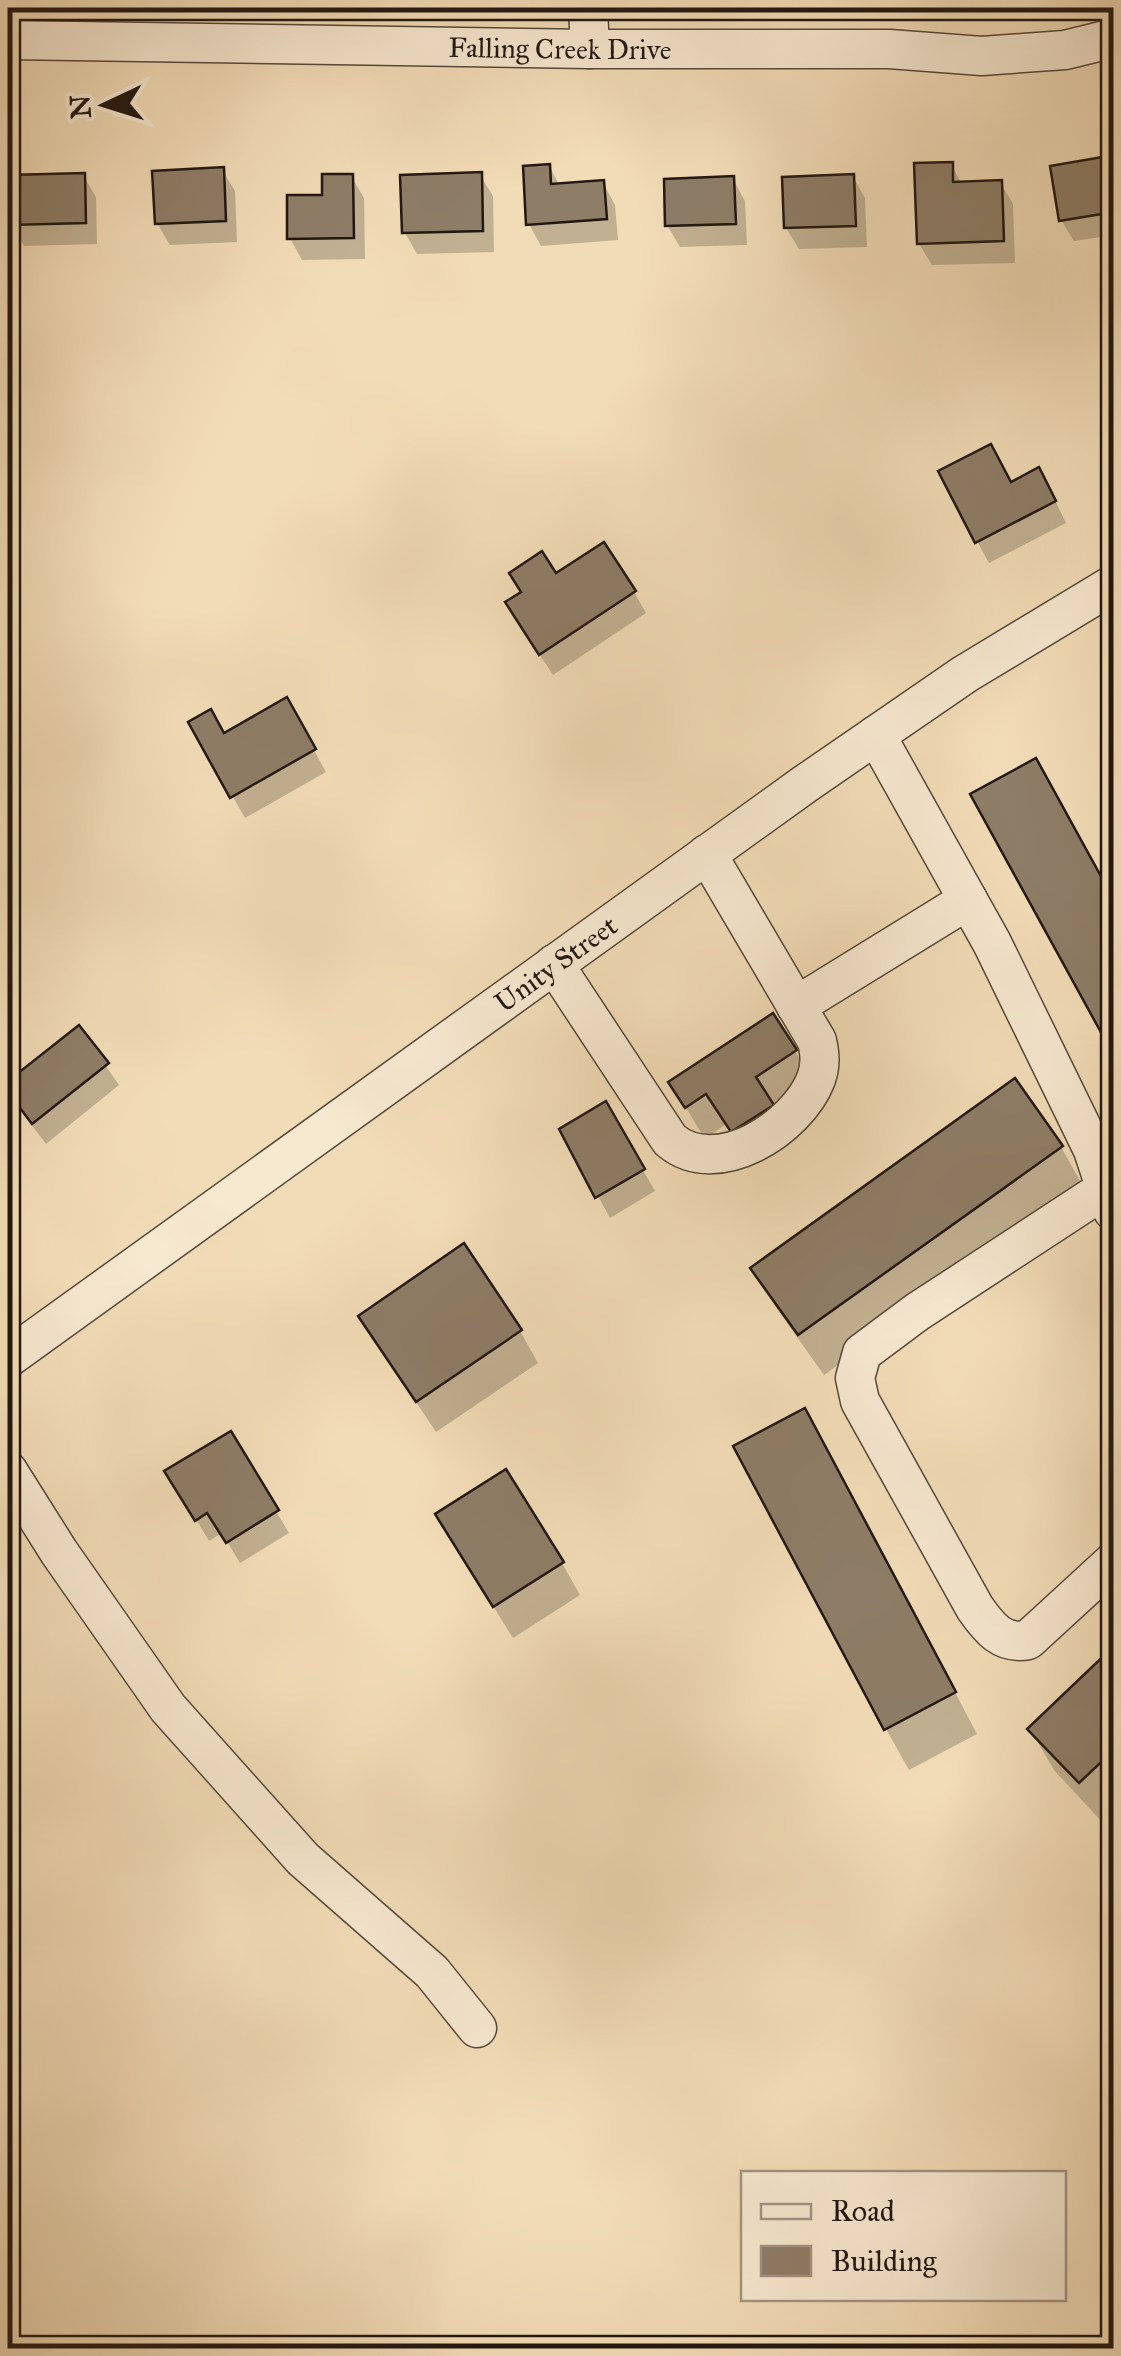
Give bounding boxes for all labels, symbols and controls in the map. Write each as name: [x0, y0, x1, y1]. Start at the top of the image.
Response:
street label: Falling Creek Drive: [448, 29, 671, 66]
north arrow: [55, 55, 155, 155]
text: N: [62, 93, 99, 120]
street label: Unity Street: [488, 908, 624, 1019]
legend: [741, 2171, 1066, 2301]
text: Road: [831, 2193, 895, 2229]
text: Building: [831, 2243, 938, 2279]

